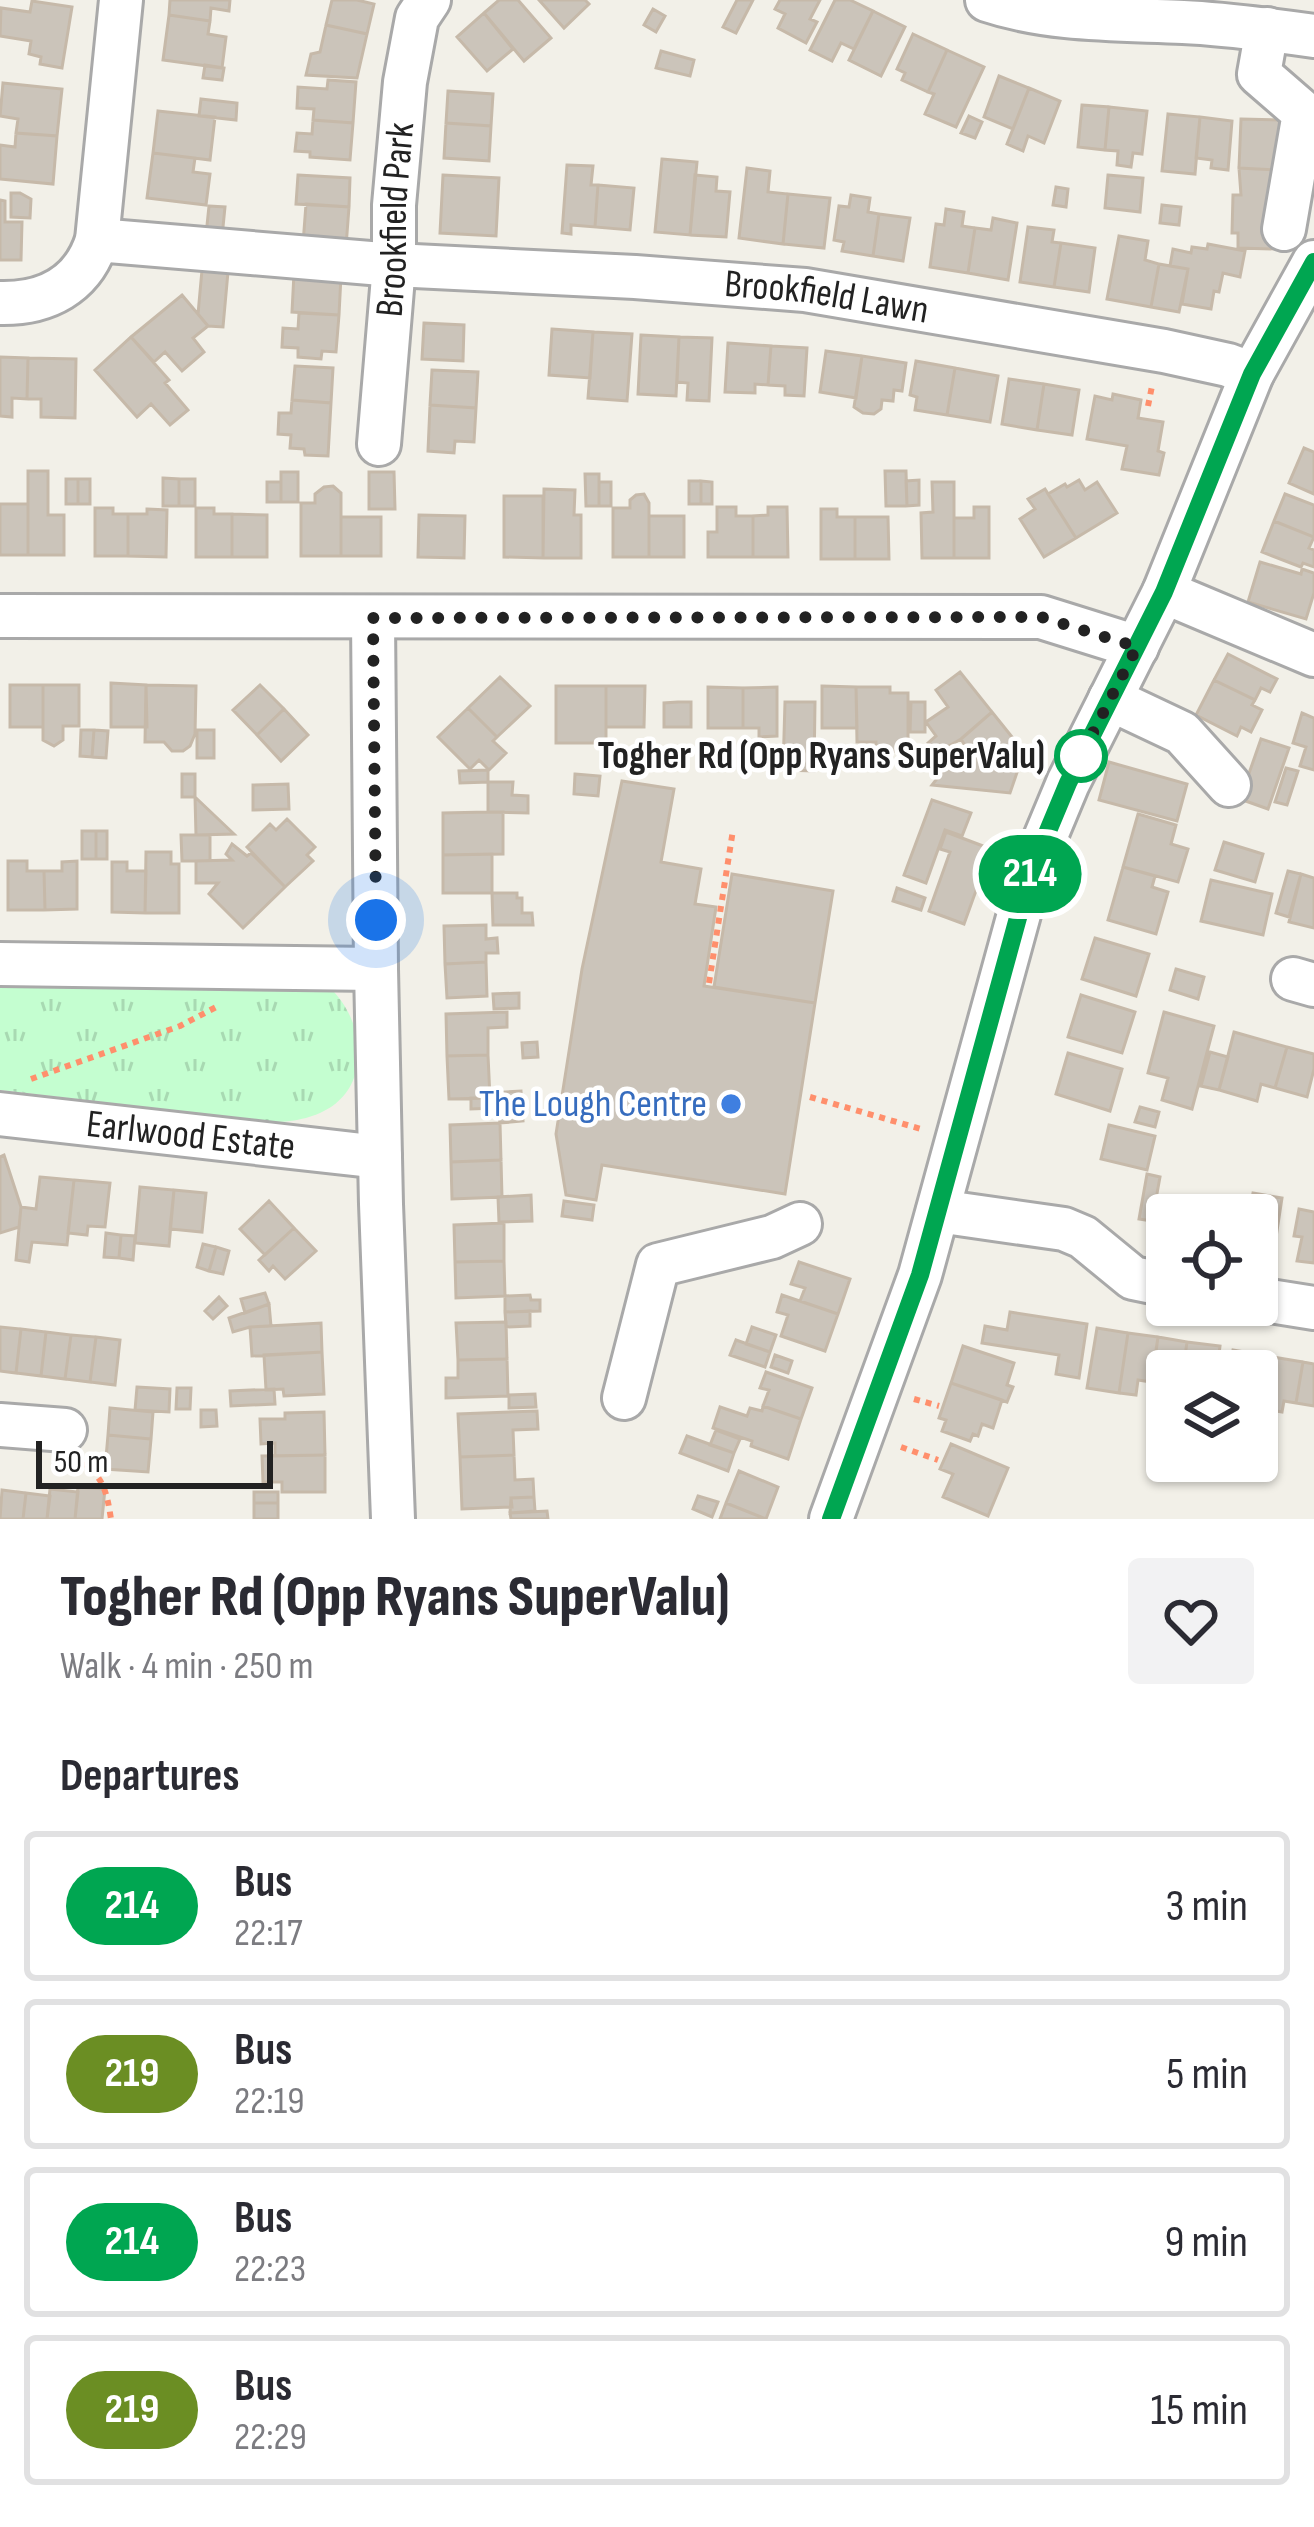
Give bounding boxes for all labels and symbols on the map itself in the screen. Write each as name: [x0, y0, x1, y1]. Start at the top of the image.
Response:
street label: Brookfield Park: [366, 120, 425, 319]
street label: Brookfield Lawn: [723, 260, 932, 334]
marker: Togher Rd (Opp Ryans SuperValu): [1056, 731, 1106, 781]
place label: Togher Rd (Opp Ryans SuperValu): [597, 733, 1045, 780]
line badge: 214: [961, 835, 1099, 913]
your location: [346, 890, 406, 950]
place label: The Lough Centre: [479, 1081, 707, 1128]
marker: The Lough Centre: [718, 1091, 744, 1117]
street label: Earlwood Estate: [84, 1100, 298, 1171]
scale bar: [36, 1435, 273, 1488]

